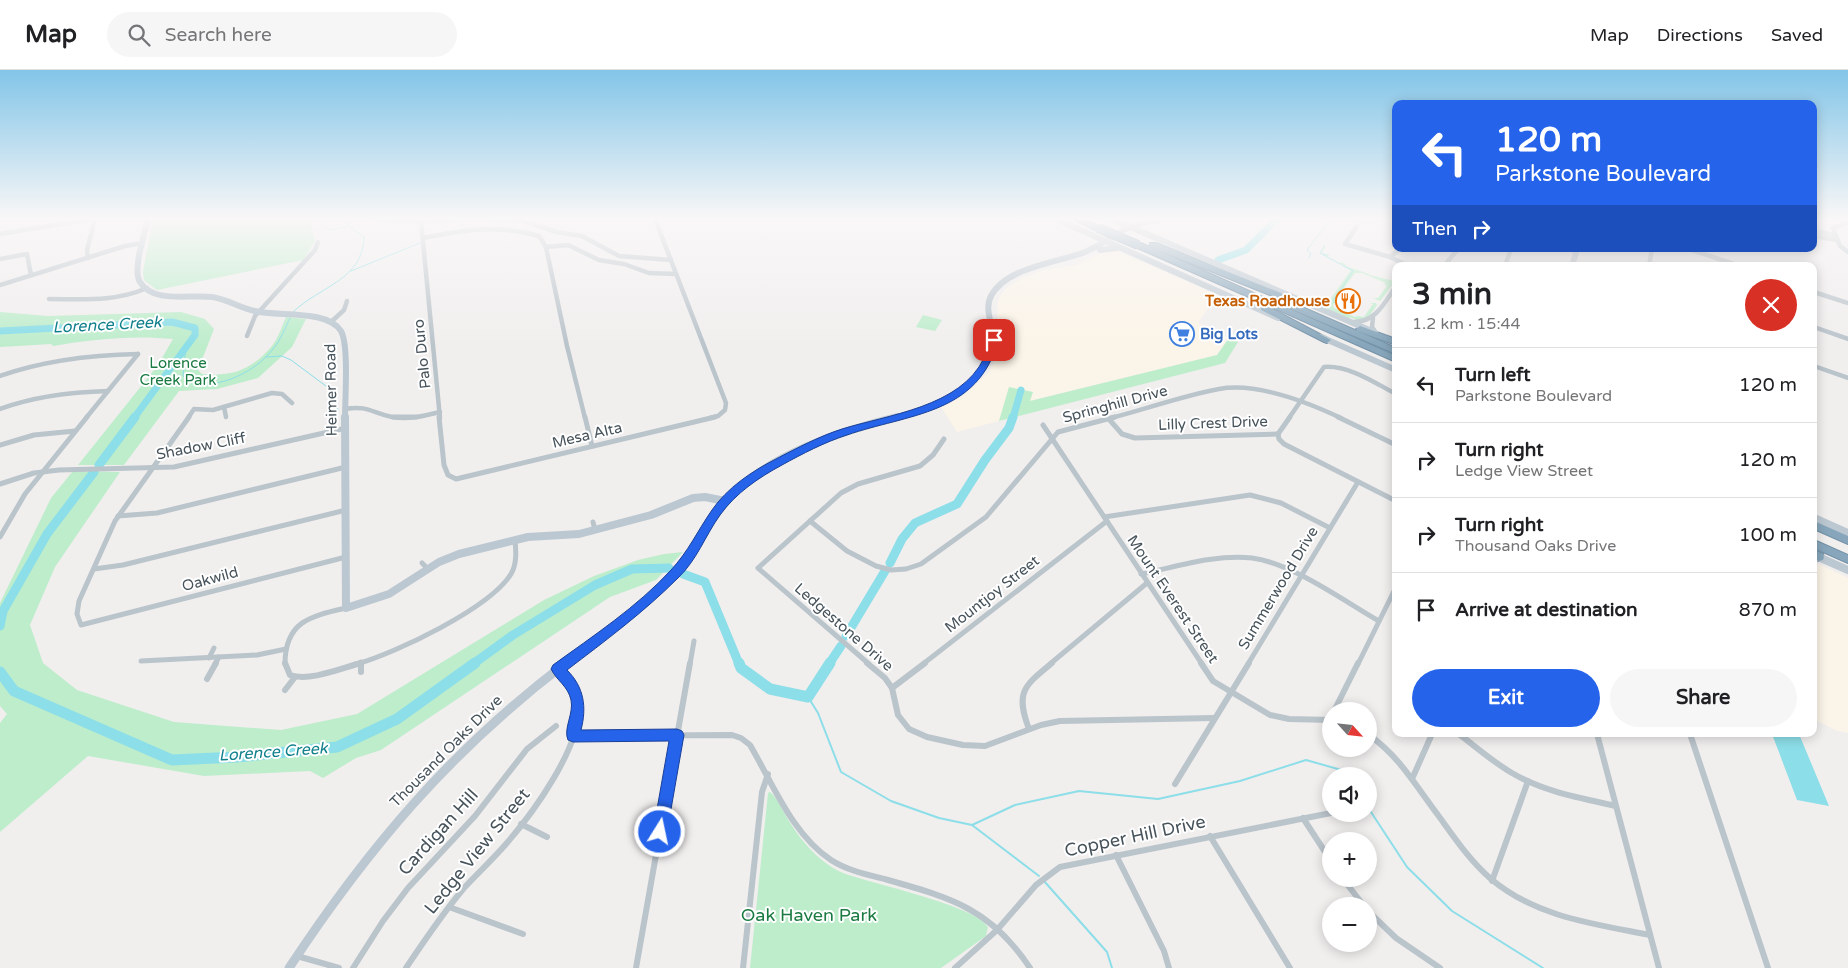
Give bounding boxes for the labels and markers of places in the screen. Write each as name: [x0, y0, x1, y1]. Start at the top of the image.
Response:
restaurant icon: Texas Roadhouse: [1335, 288, 1361, 314]
place label: Texas Roadhouse: [1204, 292, 1331, 310]
pin: [973, 319, 1015, 361]
supermarket icon: Big Lots: [1169, 321, 1195, 347]
place label: Big Lots: [1200, 325, 1258, 344]

